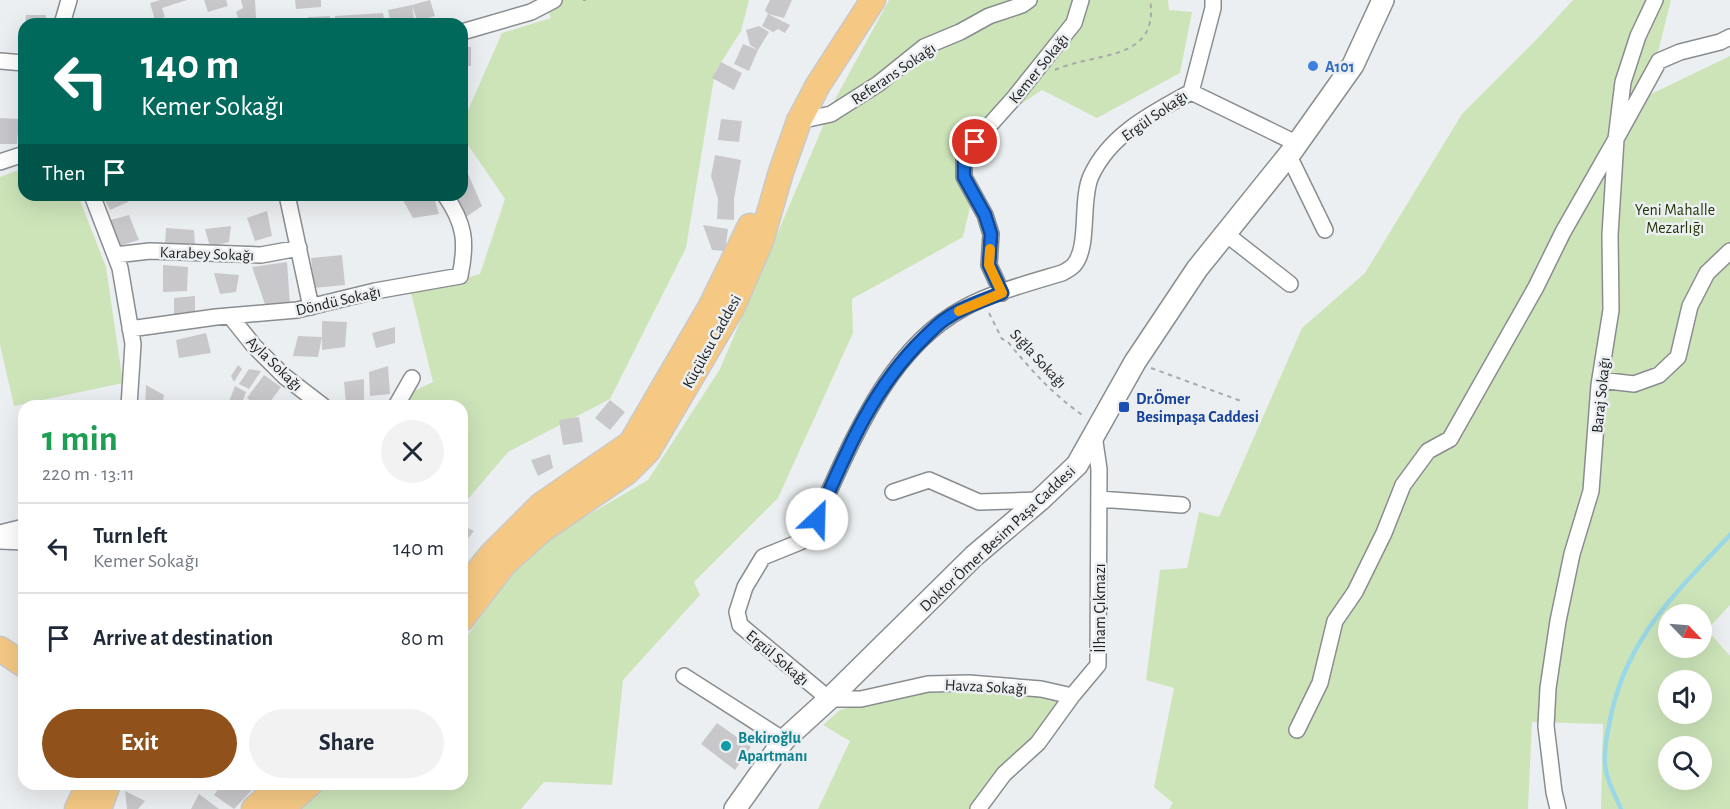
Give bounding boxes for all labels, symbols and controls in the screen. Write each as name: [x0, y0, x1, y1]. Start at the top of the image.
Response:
street label: Kemer Sokağı: [1006, 31, 1072, 107]
street label: Referans Sokağı: [849, 40, 939, 108]
icon: left: [42, 42, 120, 120]
text: 140 m: [141, 44, 239, 86]
marker: A101: [1306, 59, 1320, 73]
place label: A101: [1325, 59, 1354, 75]
street label: Ergül Sokağı: [1119, 87, 1190, 144]
text: Kemer Sokağı: [141, 93, 284, 120]
pin: [949, 116, 1000, 167]
icon: arrive: [958, 125, 991, 158]
icon: arrive: [98, 156, 131, 189]
text: Then: [42, 162, 86, 184]
park label: Yeni Mahalle Mezarlıḡı: [1635, 202, 1715, 236]
street label: Karabey Sokağı: [159, 244, 254, 265]
street label: Döndü Sokağı: [294, 283, 382, 318]
street label: Küçüksu Caddesi: [680, 292, 744, 391]
street label: Sığla Sokağı: [1007, 326, 1069, 391]
street label: Ayla Sokağı: [243, 333, 305, 395]
street label: Baraj Sokağı: [1589, 356, 1614, 434]
place label: Dr.Ömer Besimpaşa Caddesi: [1136, 389, 1259, 425]
marker: Dr.Ömer Besimpaşa Caddesi: [1117, 400, 1131, 414]
button: close: [381, 420, 444, 483]
text: 1 min: [42, 421, 118, 457]
street label: Doktor Ömer Besim Paşa Caddesi: [916, 461, 1078, 615]
text: 220 m · 13:11: [42, 464, 135, 484]
position arrow: [785, 487, 849, 551]
text: Turn left: [93, 525, 167, 547]
icon: left: [42, 532, 75, 565]
text: 140 m: [393, 537, 444, 559]
text: Kemer Sokağı: [93, 551, 199, 571]
street label: İlham Çıkmazı: [1090, 563, 1108, 653]
north arrow: [1658, 604, 1712, 658]
map controls: [1658, 604, 1712, 790]
icon: arrive: [42, 622, 75, 655]
text: Arrive at destination: [93, 627, 273, 649]
text: 80 m: [401, 627, 444, 649]
street label: Ergül Sokağı: [743, 627, 812, 688]
button: sound: [1658, 670, 1712, 724]
street label: Havza Sokağı: [944, 677, 1027, 697]
button: Exit: [42, 709, 237, 778]
button: Share: [249, 709, 444, 778]
place label: Bekiroğlu Apartmanı: [738, 730, 807, 764]
button: search: [1658, 736, 1712, 790]
marker: Bekiroğlu Apartmanı: [719, 739, 733, 753]

